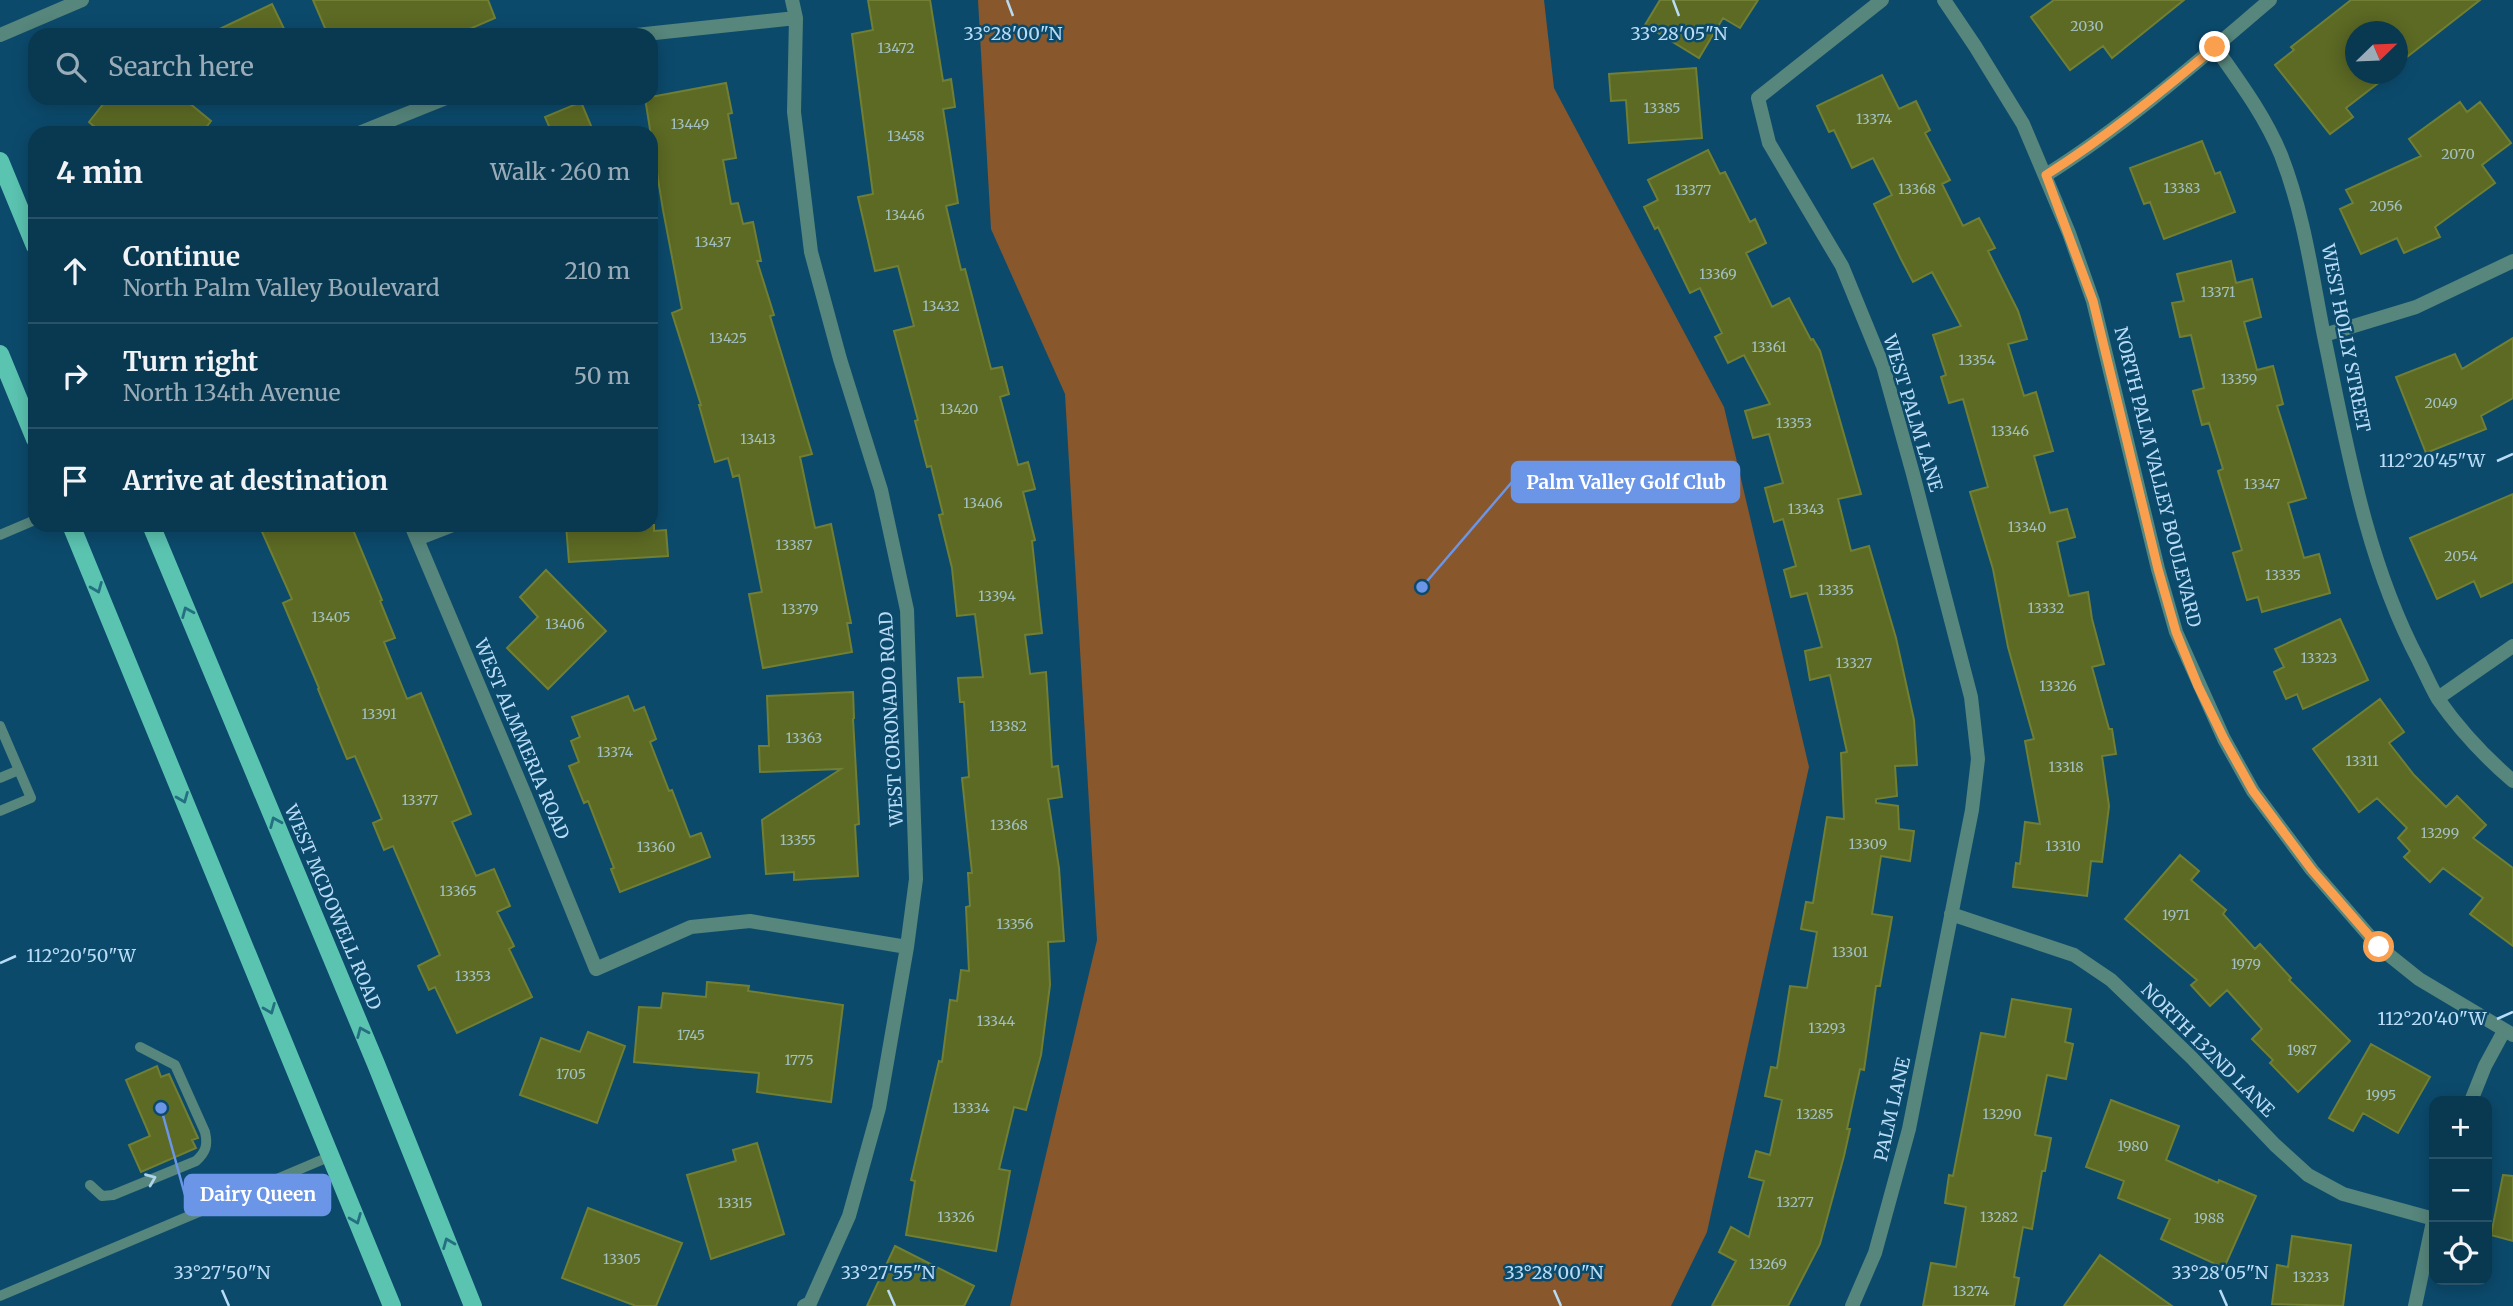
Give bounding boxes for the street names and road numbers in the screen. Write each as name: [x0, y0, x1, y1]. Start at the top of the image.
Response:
street label: WEST HOLLY STREET: [2316, 241, 2376, 434]
street label: NORTH PALM VALLEY BOULEVARD: [2109, 324, 2207, 630]
street label: WEST PALM LANE: [1878, 331, 1948, 495]
street label: WEST CORONADO ROAD: [874, 611, 908, 828]
street label: WEST ALMMERIA ROAD: [469, 634, 575, 843]
street label: WEST MCDOWELL ROAD: [279, 800, 387, 1013]
street label: NORTH 132ND LANE: [2136, 978, 2280, 1122]
street label: PALM LANE: [1869, 1054, 1915, 1163]

